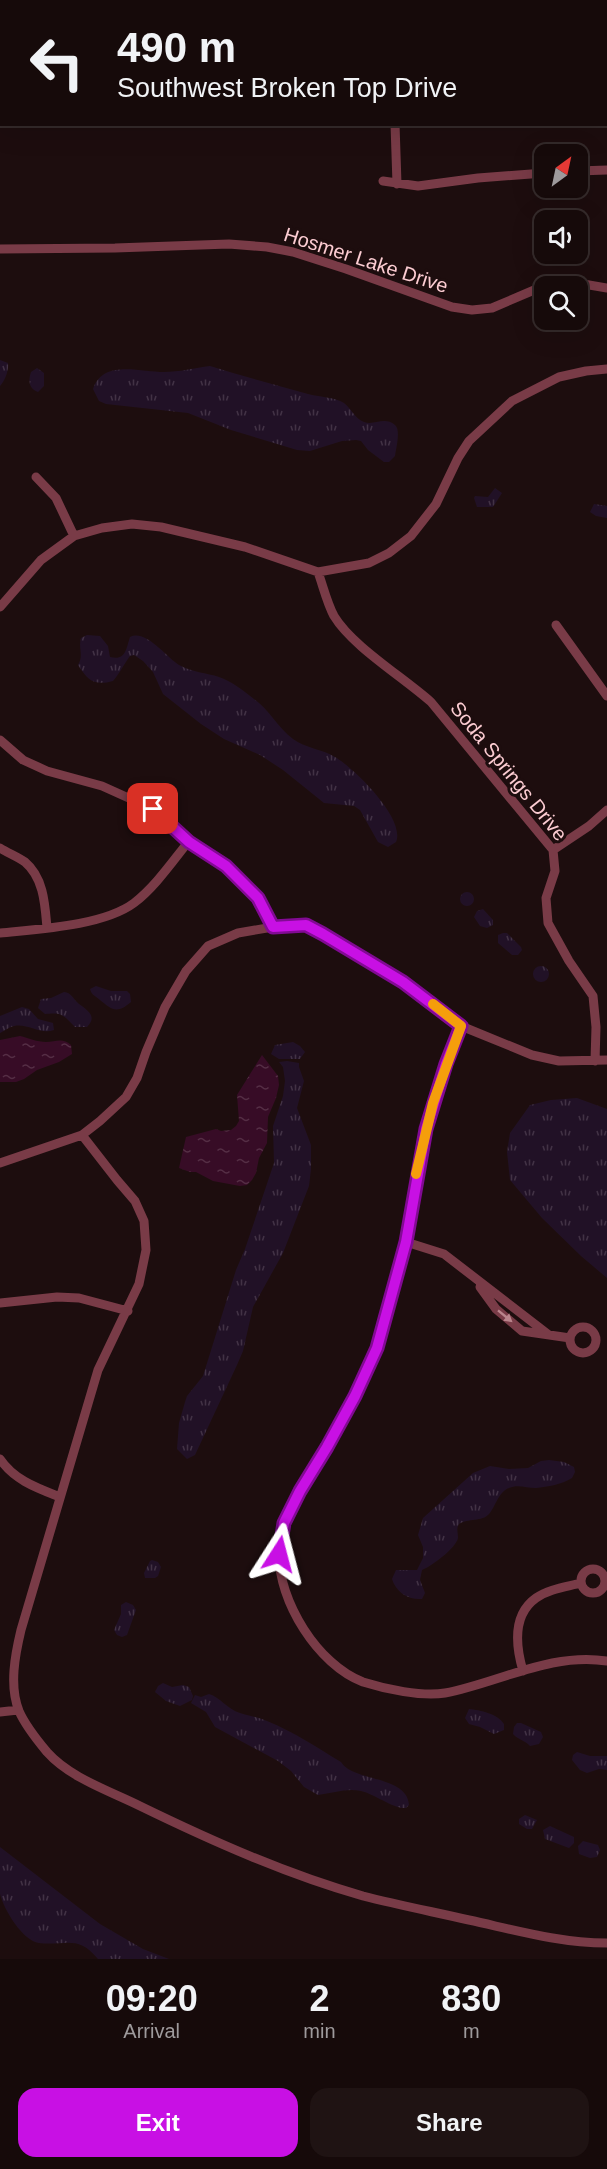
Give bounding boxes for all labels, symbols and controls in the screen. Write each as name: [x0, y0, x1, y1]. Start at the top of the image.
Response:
icon: left: [18, 24, 96, 102]
text: 490 m: [117, 24, 236, 71]
text: Southwest Broken Top Drive: [117, 73, 457, 103]
north arrow: [534, 144, 588, 198]
map controls: [534, 144, 588, 330]
button: sound: [534, 210, 588, 264]
street label: Hosmer Lake Drive: [281, 223, 451, 297]
button: search: [534, 276, 588, 330]
street label: Soda Springs Drive: [446, 697, 572, 845]
pin: [127, 783, 178, 834]
icon: arrive: [136, 792, 169, 825]
one-way arrow: [497, 1310, 512, 1322]
position arrow: [247, 1522, 311, 1586]
text: 09:20: [106, 1978, 198, 2019]
text: 2: [309, 1978, 329, 2019]
text: 830: [441, 1978, 501, 2019]
text: Arrival: [123, 2020, 180, 2042]
text: min: [303, 2020, 336, 2042]
text: m: [463, 2020, 480, 2042]
button: Exit: [18, 2088, 298, 2157]
button: Share: [310, 2088, 589, 2157]

